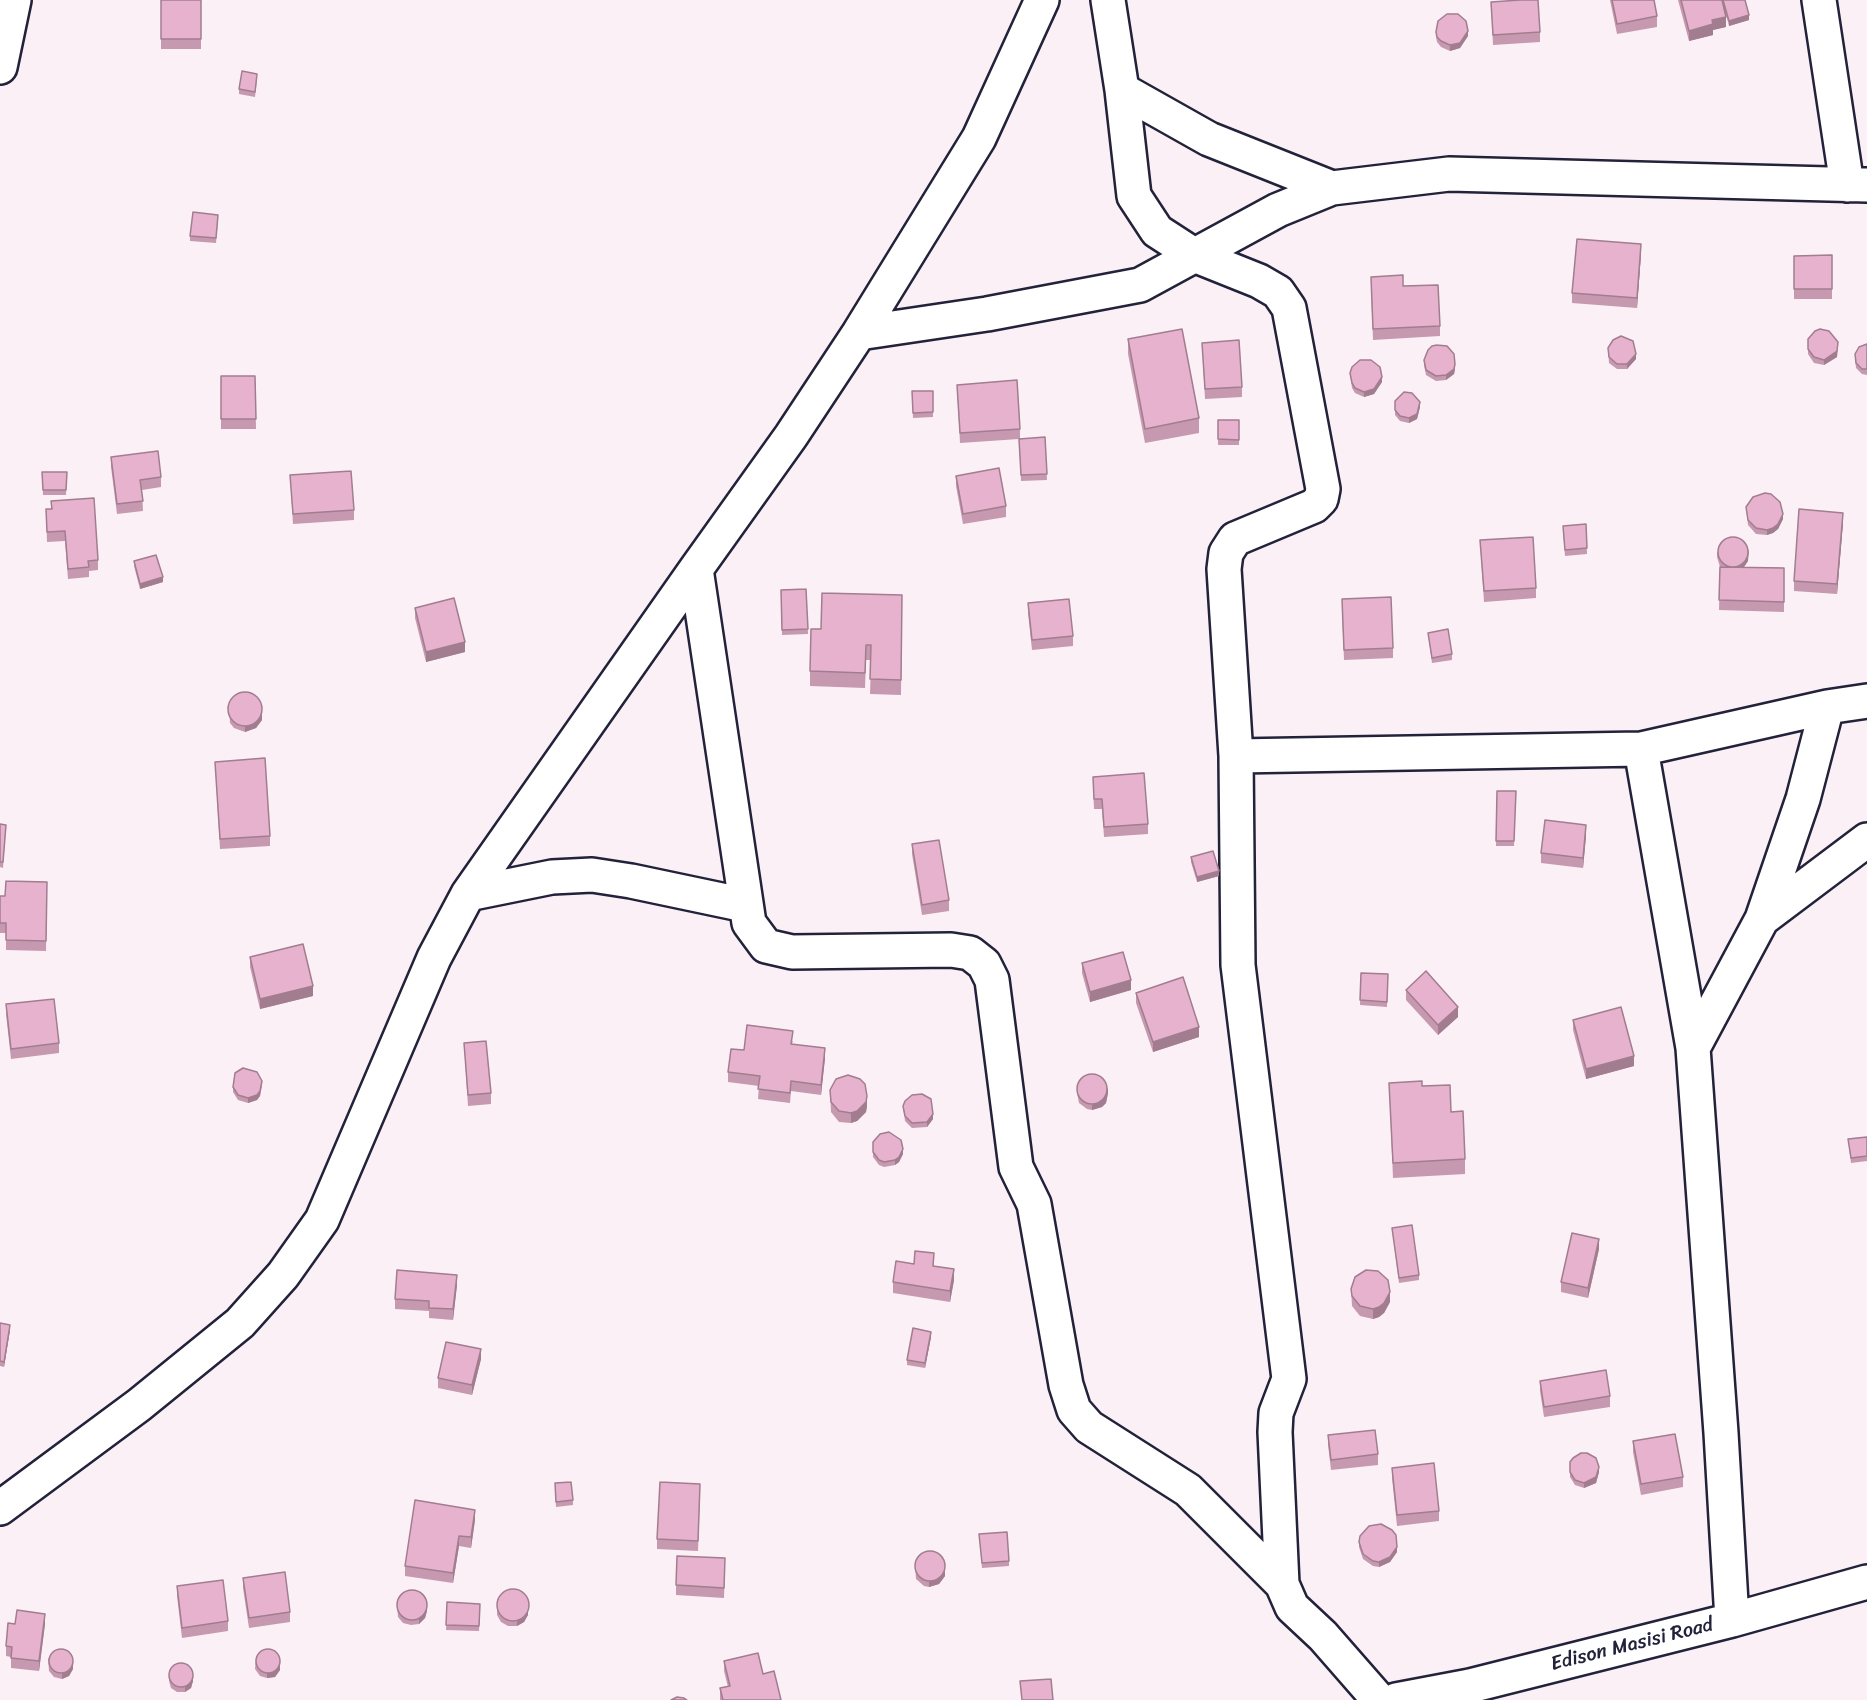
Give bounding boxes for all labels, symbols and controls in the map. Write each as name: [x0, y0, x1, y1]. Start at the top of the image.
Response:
street label: Edison Masisi Road: [1548, 1613, 1716, 1677]

